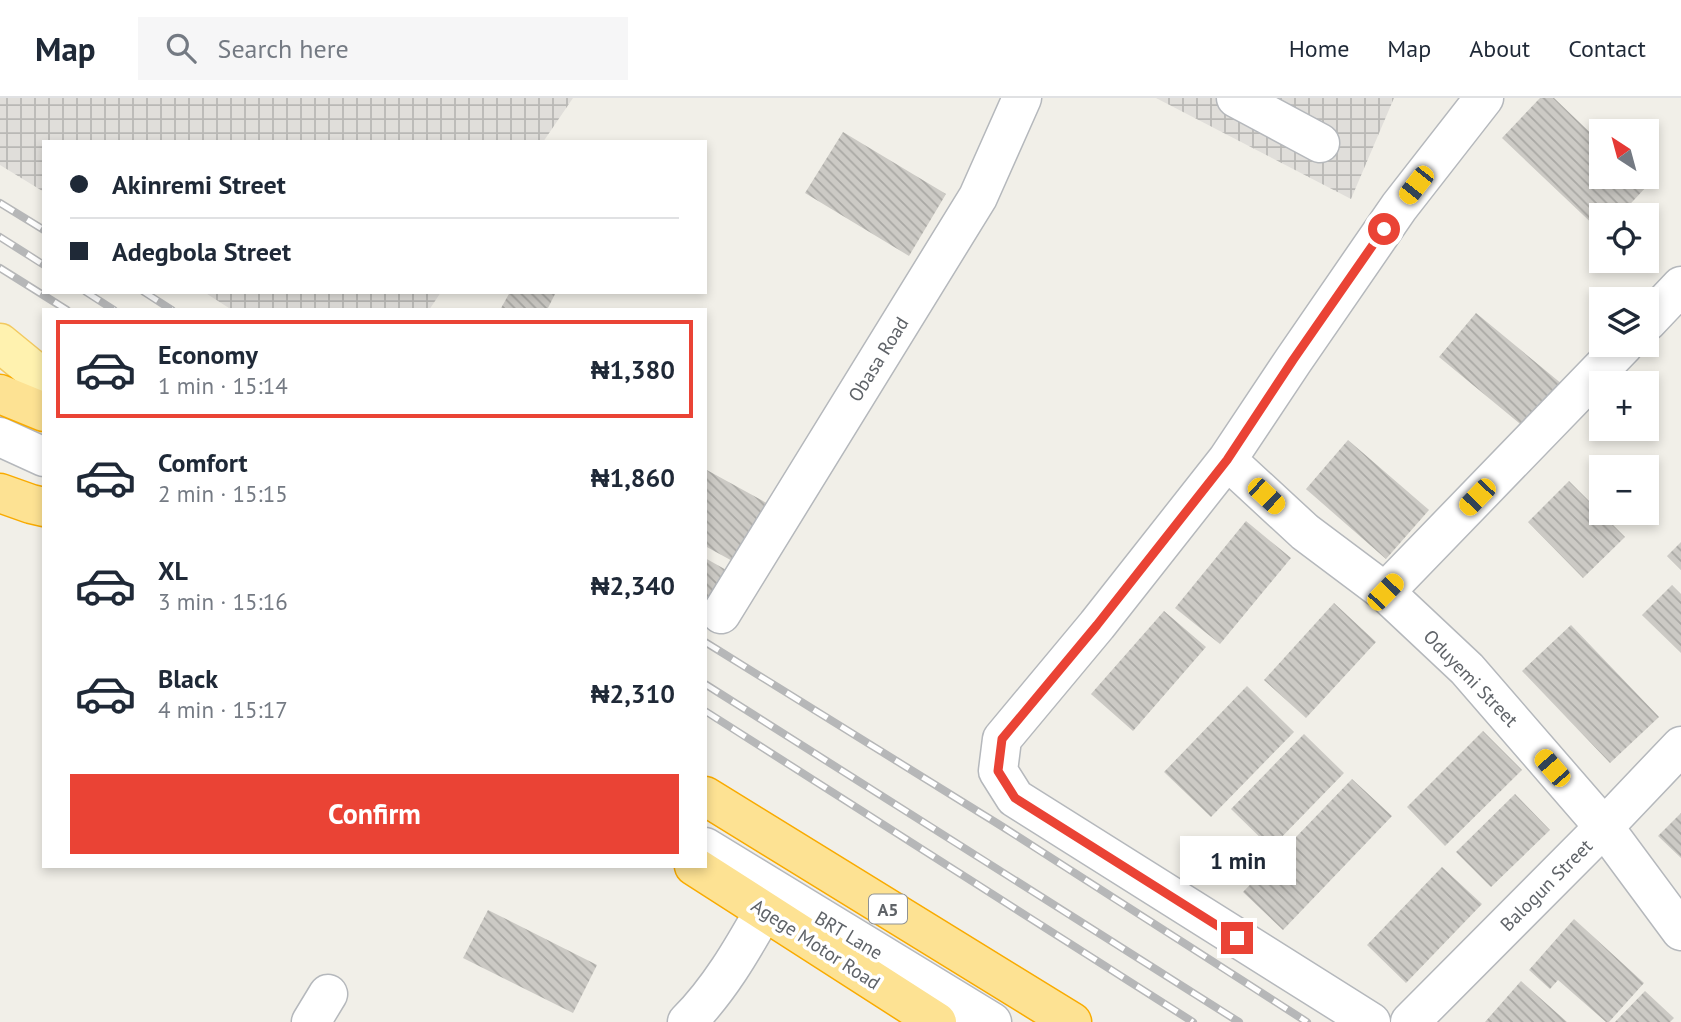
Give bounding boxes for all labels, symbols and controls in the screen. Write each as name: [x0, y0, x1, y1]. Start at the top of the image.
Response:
search box: [138, 17, 628, 80]
text: Map: [35, 27, 96, 70]
icon: search: [162, 29, 200, 67]
text: Search here: [218, 32, 349, 65]
text: Home: [1289, 33, 1349, 64]
text: Map: [1387, 33, 1431, 64]
text: About: [1469, 33, 1530, 64]
text: Contact: [1568, 33, 1646, 64]
north arrow: [1589, 119, 1659, 189]
map controls: [1589, 119, 1659, 525]
car: [1395, 162, 1438, 208]
text: Akinremi Street: [112, 168, 286, 201]
button: locate: [1589, 203, 1659, 273]
route start: [1368, 213, 1400, 245]
text: Adegbola Street: [112, 235, 291, 268]
button: layers: [1589, 287, 1659, 357]
street label: Obasa Road: [843, 312, 913, 406]
icon: car: [74, 338, 137, 401]
text: Economy: [158, 338, 258, 371]
text: ₦1,380: [591, 353, 675, 386]
text: 1 min · 15:14: [158, 371, 288, 400]
button: +: [1589, 371, 1659, 441]
icon: car: [74, 446, 137, 509]
text: Comfort: [158, 446, 248, 479]
button: −: [1589, 455, 1659, 525]
text: ₦1,860: [591, 461, 675, 494]
car: [1244, 474, 1289, 518]
car: [1455, 475, 1500, 519]
text: 2 min · 15:15: [158, 479, 288, 508]
icon: car: [74, 554, 137, 617]
text: XL: [158, 554, 188, 587]
text: ₦2,340: [591, 569, 675, 602]
car: [1363, 570, 1408, 614]
text: 3 min · 15:16: [158, 587, 288, 616]
street label: Oduyemi Street: [1419, 624, 1524, 732]
icon: car: [74, 662, 137, 725]
text: Black: [158, 662, 218, 695]
text: ₦2,310: [591, 677, 675, 710]
text: 4 min · 15:17: [158, 695, 288, 724]
car: [1531, 745, 1574, 791]
button: Confirm: [70, 774, 679, 854]
street label: Balogun Street: [1495, 833, 1598, 936]
callout: 1 min: [1179, 836, 1295, 886]
text: 1 min: [1210, 846, 1266, 875]
street label: Agege Motor Road: [747, 893, 885, 995]
road number: A5: [869, 894, 907, 924]
street label: BRT Lane: [811, 905, 887, 965]
route end: [1221, 922, 1253, 954]

